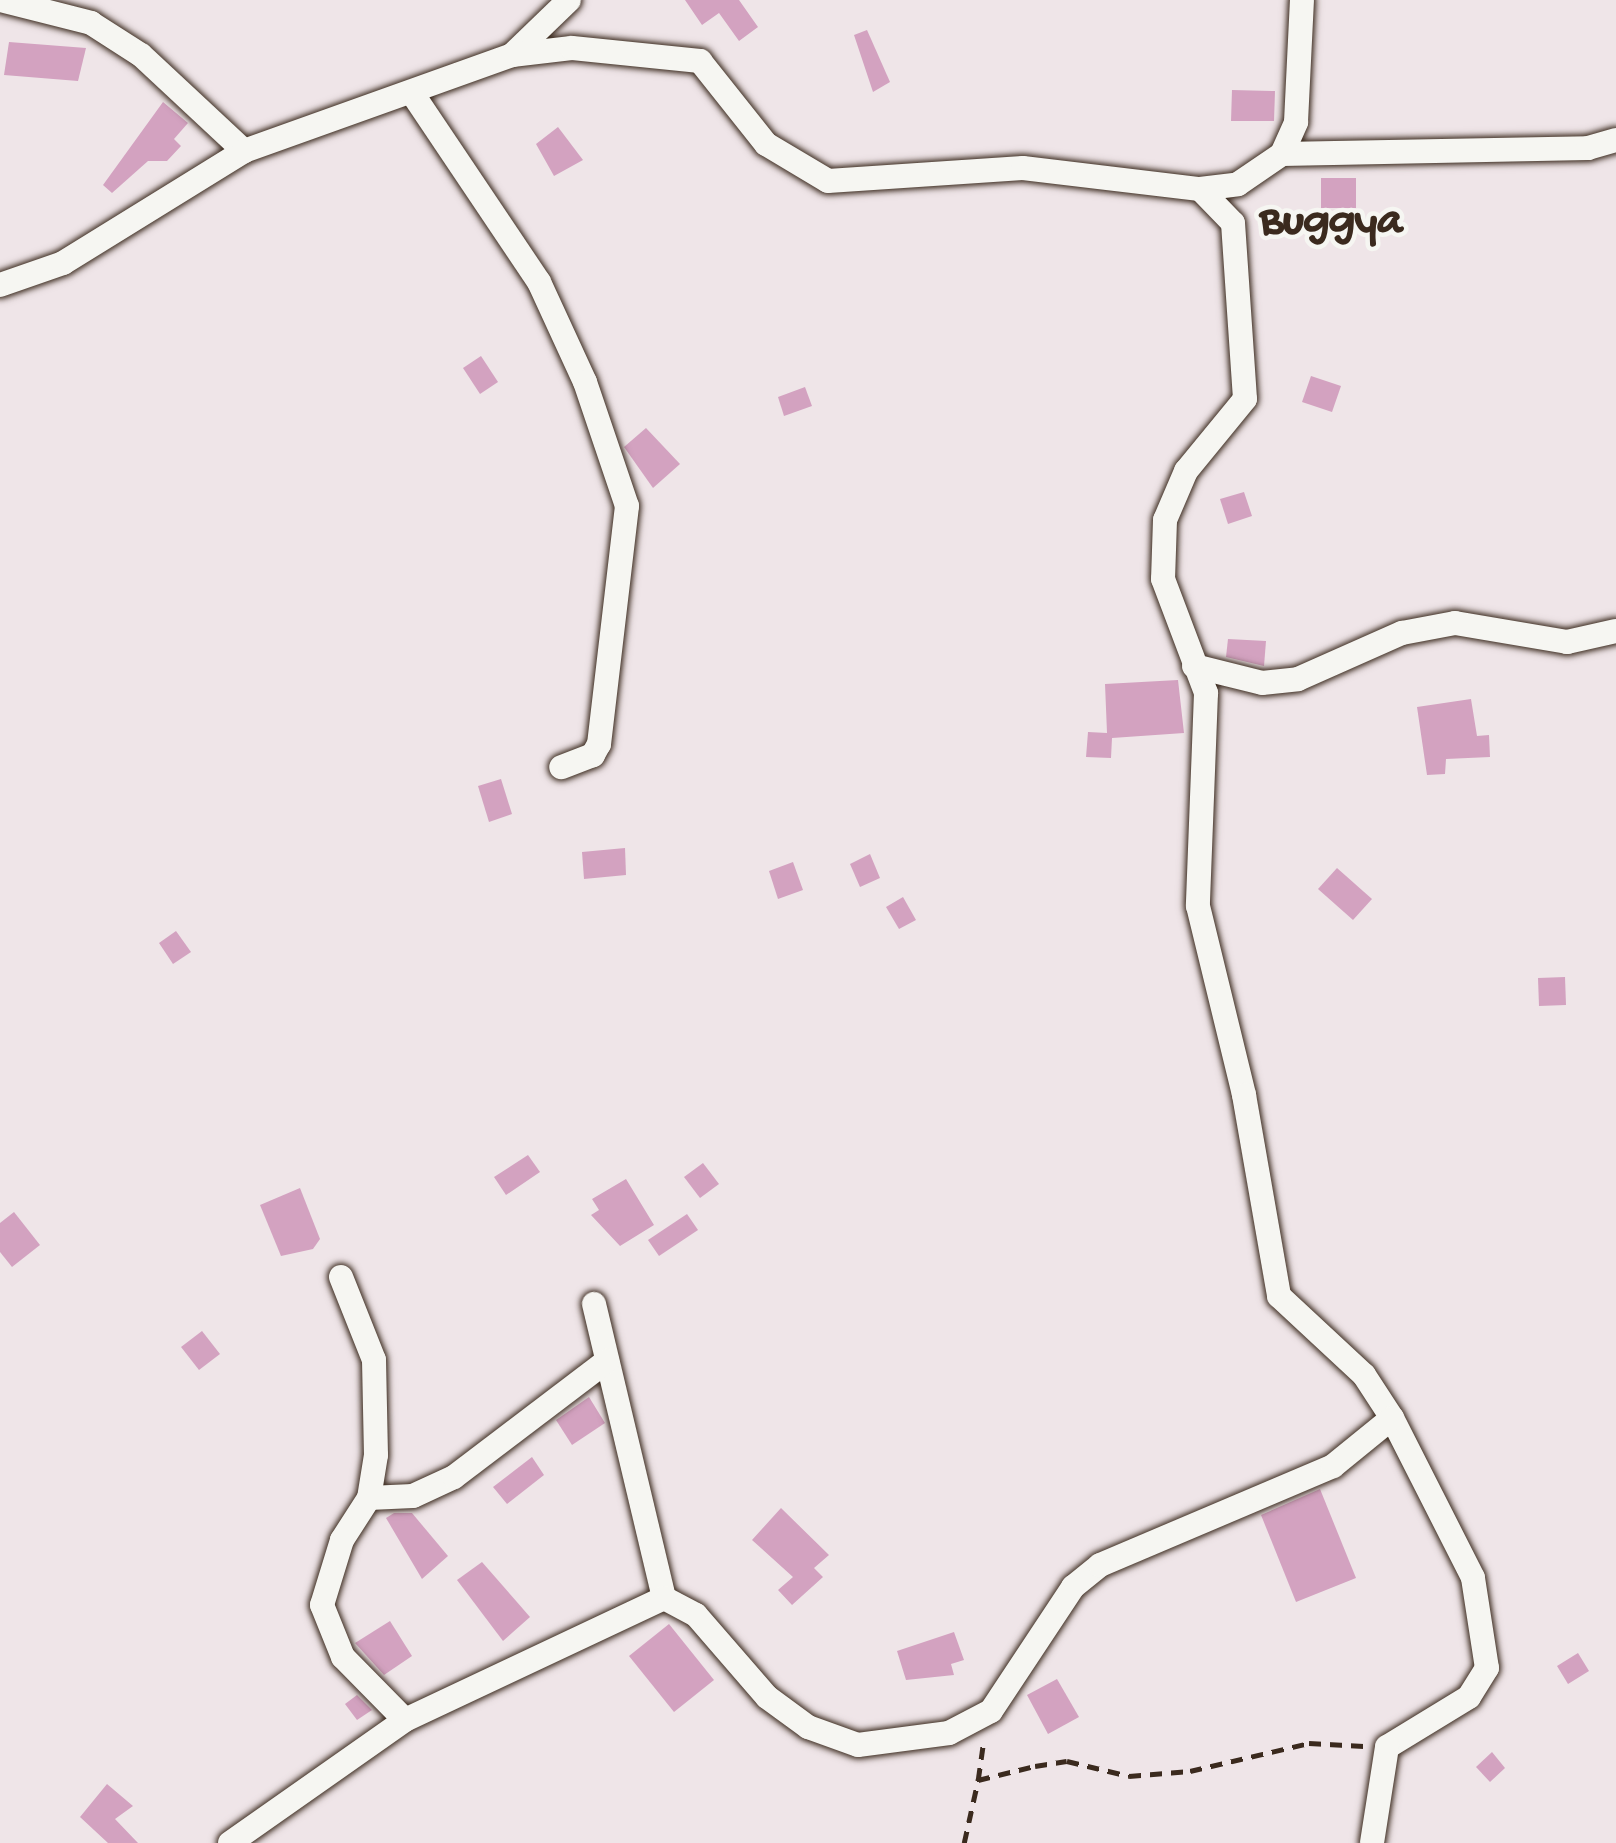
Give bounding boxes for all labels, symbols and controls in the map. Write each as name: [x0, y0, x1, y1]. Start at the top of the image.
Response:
district label: Buggya: [1260, 196, 1402, 250]

